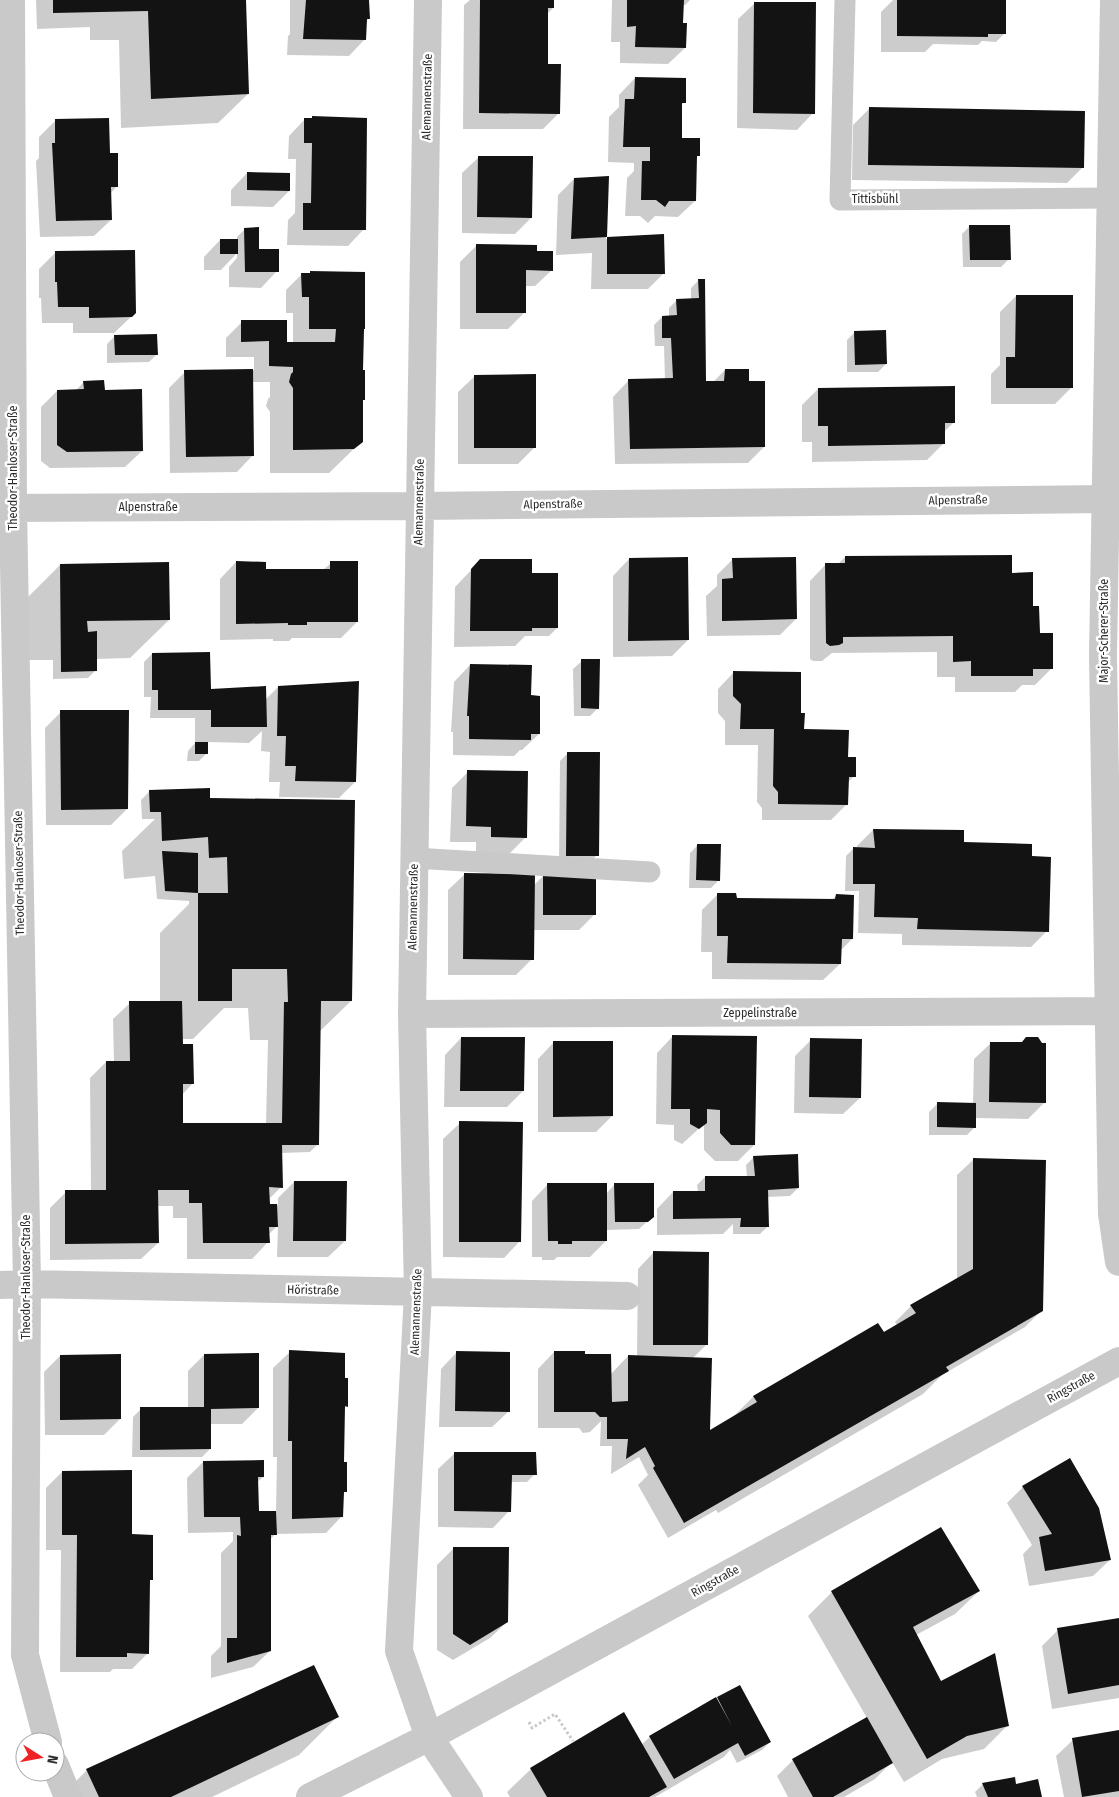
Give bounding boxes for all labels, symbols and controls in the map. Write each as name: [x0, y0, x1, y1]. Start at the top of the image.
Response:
street label: Alemannenstraße: [419, 54, 435, 140]
street label: Tittisbühl: [852, 192, 898, 206]
street label: Theodor-Hanloser-Straße: [6, 406, 20, 530]
street label: Alemannenstraße: [411, 459, 427, 545]
street label: Alpenstraße: [928, 492, 988, 508]
street label: Alpenstraße: [523, 496, 583, 512]
street label: Alpenstraße: [118, 500, 178, 514]
street label: Major-Scherer-Straße: [1097, 579, 1111, 683]
street label: Theodor-Hanloser-Straße: [11, 810, 27, 935]
street label: Alemannenstraße: [405, 864, 421, 950]
street label: Zeppelinstraße: [723, 1006, 797, 1020]
street label: Theodor-Hanloser-Straße: [19, 1215, 33, 1339]
street label: Alemannenstraße: [407, 1268, 425, 1355]
street label: Höristraße: [287, 1283, 339, 1297]
street label: Ringstraße: [1045, 1368, 1097, 1406]
street label: Ringstraße: [689, 1562, 741, 1600]
north arrow: [15, 1732, 65, 1782]
text: N: [43, 1754, 61, 1765]

